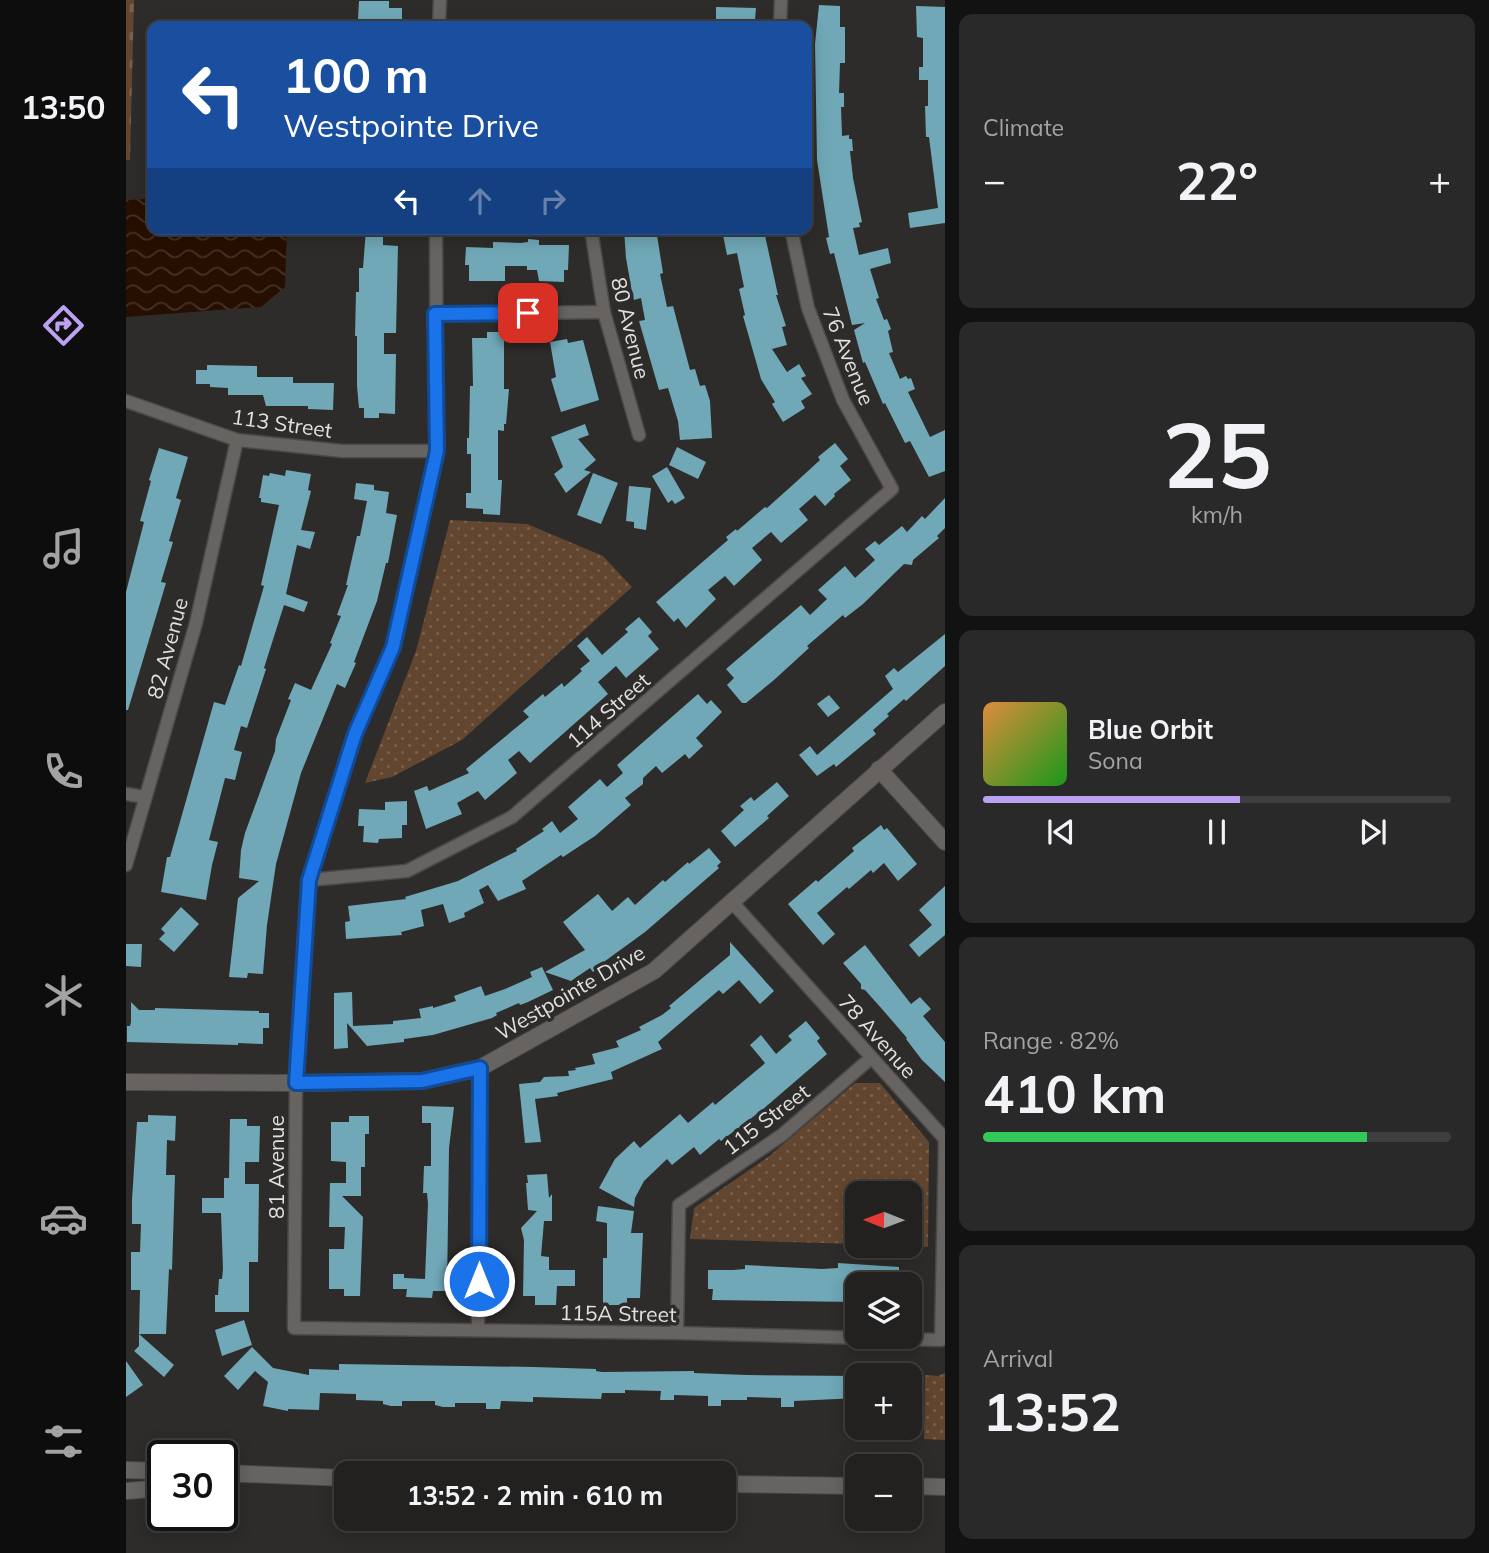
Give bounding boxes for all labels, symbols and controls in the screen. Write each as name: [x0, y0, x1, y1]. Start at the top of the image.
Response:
text: 100 m: [283, 44, 429, 105]
icon: left: [168, 49, 259, 140]
text: 13:50: [21, 87, 105, 127]
text: Westpointe Drive: [283, 105, 539, 145]
text: Climate: [983, 113, 1064, 142]
text: 22°: [1176, 148, 1258, 213]
text: −: [983, 156, 1006, 204]
text: +: [1428, 156, 1451, 204]
icon: left: [388, 182, 426, 220]
icon: ahead: [461, 182, 499, 220]
icon: right: [534, 182, 572, 220]
street label: 80 Avenue: [606, 274, 656, 382]
pin: [498, 283, 558, 343]
icon: arrive: [509, 294, 547, 332]
icon: directions: [39, 301, 88, 350]
street label: 76 Avenue: [817, 303, 881, 409]
text: 25: [1162, 397, 1272, 511]
street label: 113 Street: [230, 403, 334, 443]
text: km/h: [1191, 500, 1243, 529]
icon: music: [39, 524, 88, 573]
street label: 82 Avenue: [141, 594, 193, 702]
street label: 114 Street: [561, 667, 655, 753]
text: Blue Orbit: [1088, 713, 1213, 746]
text: Sona: [1088, 746, 1143, 775]
icon: phone: [39, 747, 88, 796]
icon: previous: [1042, 813, 1080, 851]
icon: pause: [1198, 813, 1236, 851]
icon: next: [1354, 813, 1392, 851]
street label: Westpointe Drive: [491, 939, 649, 1045]
icon: climate: [39, 971, 88, 1020]
street label: 78 Avenue: [834, 989, 922, 1083]
text: Range · 82%: [983, 1026, 1119, 1055]
text: 410 km: [983, 1061, 1166, 1126]
street label: 115 Street: [718, 1078, 814, 1160]
street label: 81 Avenue: [263, 1115, 289, 1219]
north arrow: [845, 1181, 922, 1258]
map controls: [845, 1181, 922, 1531]
icon: car: [39, 1194, 88, 1243]
position arrow: [442, 1244, 516, 1318]
button: layers: [845, 1272, 922, 1349]
street label: 115A Street: [559, 1299, 677, 1327]
text: Arrival: [983, 1344, 1053, 1373]
button: +: [845, 1363, 922, 1440]
text: 13:52: [983, 1379, 1121, 1444]
icon: filters: [39, 1417, 88, 1466]
speed limit sign: 30: [147, 1440, 238, 1531]
button: −: [845, 1454, 922, 1531]
text: 13:52 · 2 min · 610 m: [407, 1479, 663, 1512]

